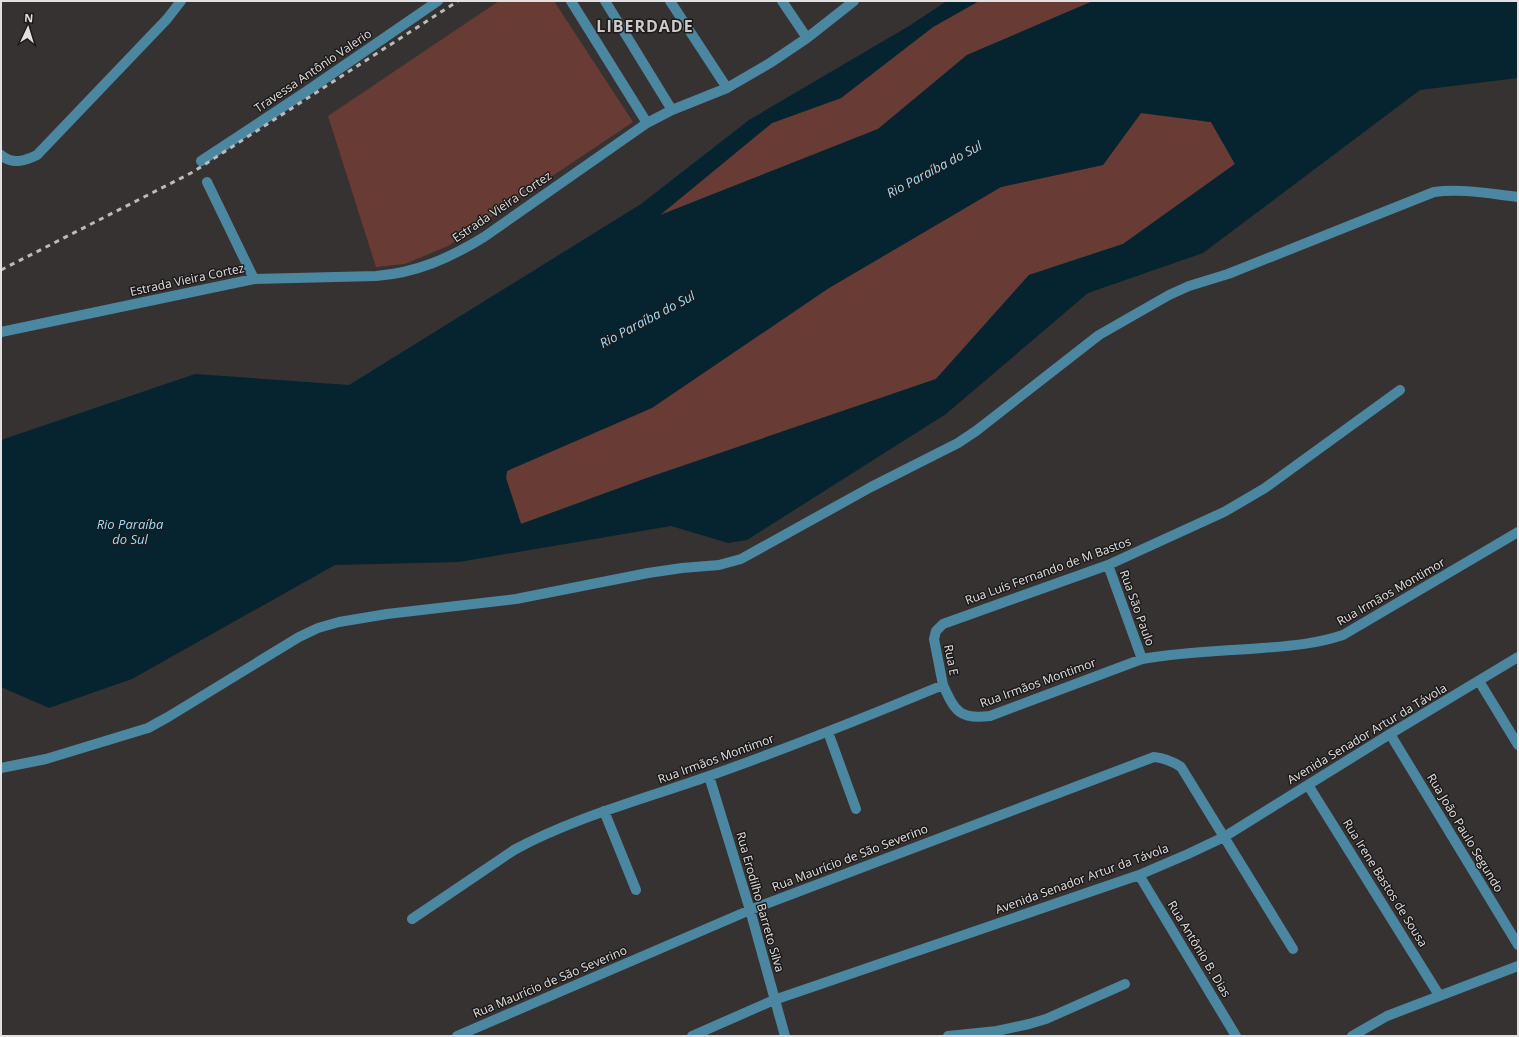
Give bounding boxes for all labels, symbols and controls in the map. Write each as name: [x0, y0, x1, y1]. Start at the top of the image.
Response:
north arrow: [8, 8, 48, 48]
text: N: [24, 10, 34, 25]
district label: LIBERDADE: [596, 15, 694, 37]
street label: Travessa Antônio Valerio: [251, 25, 375, 116]
water label: Rio Paraíba do Sul: [883, 136, 985, 202]
street label: Estrada Vieira Cortez: [449, 167, 555, 246]
street label: Estrada Vieira Cortez: [128, 259, 246, 300]
water label: Rio Paraíba do Sul: [596, 286, 698, 352]
water label: Rio Paraíba do Sul: [97, 515, 164, 548]
street label: Rua Luís Fernando de M Bastos: [963, 532, 1133, 609]
street label: Rua Irmãos Montimor: [1333, 554, 1448, 630]
street label: Rua São Paulo: [1116, 568, 1159, 648]
street label: Rua E: [940, 643, 963, 677]
street label: Rua Irmãos Montimor: [977, 654, 1098, 711]
street label: Avenida Senador Artur da Távola: [1284, 679, 1450, 788]
street label: Rua Irmãos Montimor: [655, 730, 776, 787]
street label: Rua João Paulo Segundo: [1423, 770, 1508, 895]
street label: Rua Irene Bastos de Sousa: [1339, 815, 1432, 950]
street label: Rua Maurício de São Severino: [769, 820, 930, 895]
street label: Rua Erodilho Barreto Silva: [732, 830, 789, 974]
street label: Avenida Senador Artur da Távola: [993, 839, 1171, 918]
street label: Rua Antônio B. Dias: [1164, 897, 1235, 1000]
street label: Rua Maurício de São Severino: [470, 941, 629, 1022]

